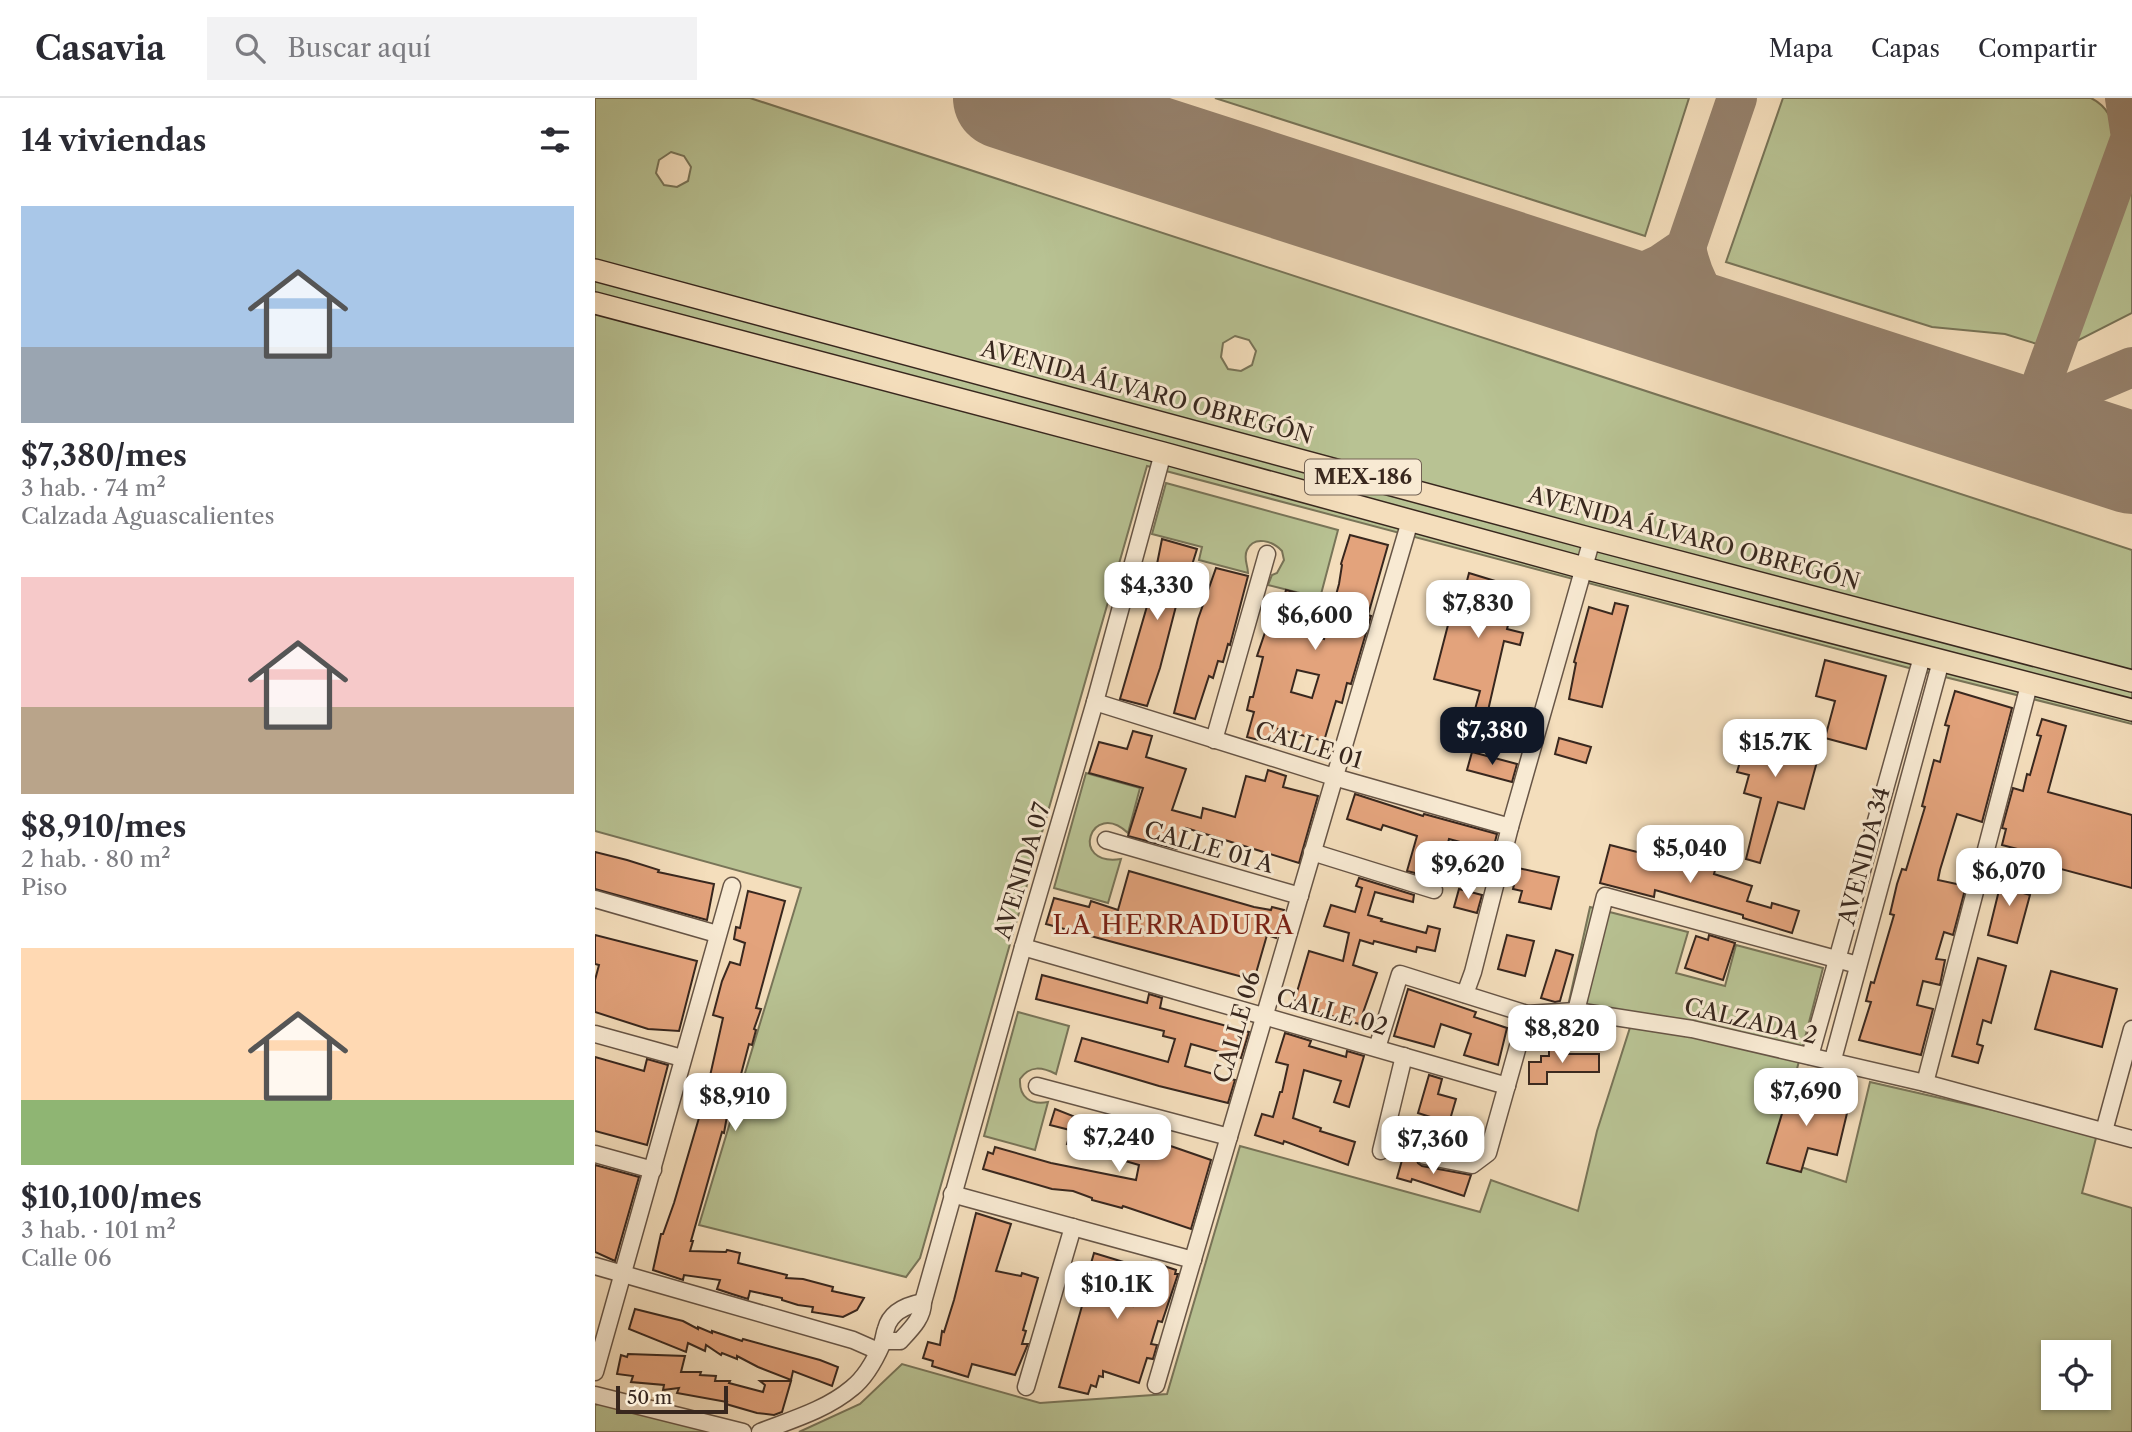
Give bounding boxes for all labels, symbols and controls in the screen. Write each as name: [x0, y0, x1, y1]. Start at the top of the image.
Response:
search box: [207, 17, 697, 80]
text: Casavia: [35, 28, 165, 69]
icon: search: [231, 29, 269, 67]
text: Buscar aquí: [287, 32, 431, 64]
text: Mapa: [1769, 34, 1833, 63]
text: Capas: [1871, 34, 1940, 63]
text: Compartir: [1978, 34, 2097, 63]
icon: filters: [536, 121, 574, 159]
text: 14 viviendas: [21, 122, 207, 159]
icon: home: [235, 251, 361, 377]
street label: AVENIDA ÁLVARO OBREGÓN: [977, 334, 1316, 450]
text: $7,380/mes: [21, 437, 187, 474]
road number: MEX-186: [1305, 460, 1421, 494]
text: 3 hab. · 74 m²: [21, 474, 166, 502]
street label: AVENIDA ÁLVARO OBREGÓN: [1524, 480, 1863, 596]
text: Calzada Aguascalientes: [21, 502, 275, 530]
pin: $4,330: [1100, 562, 1214, 622]
text: $4,330: [1120, 571, 1194, 599]
pin: $7,830: [1421, 580, 1535, 640]
text: $7,830: [1442, 589, 1514, 617]
pin: $6,600: [1258, 592, 1372, 652]
text: $6,600: [1277, 601, 1353, 629]
icon: home: [235, 622, 361, 748]
pin: $7,380: [1435, 708, 1549, 767]
street label: CALLE 01: [1252, 715, 1367, 775]
text: $7,380: [1456, 716, 1528, 744]
pin: $15.7K: [1718, 720, 1832, 779]
text: $15.7K: [1739, 728, 1811, 756]
street label: AVENIDA 34: [1832, 784, 1896, 929]
street label: AVENIDA 07: [988, 799, 1056, 944]
text: $8,910/mes: [21, 808, 186, 845]
street label: CALLE 01 A: [1141, 815, 1278, 879]
pin: $5,040: [1633, 826, 1747, 885]
text: $5,040: [1653, 834, 1727, 862]
pin: $9,620: [1411, 842, 1525, 901]
text: 2 hab. · 80 m²: [21, 845, 171, 873]
pin: $6,070: [1952, 848, 2066, 908]
text: $9,620: [1431, 850, 1505, 878]
text: $6,070: [1972, 857, 2046, 885]
text: Piso: [21, 873, 67, 901]
district label: LA HERRADURA: [1053, 909, 1295, 941]
street label: CALLE 06: [1208, 968, 1266, 1086]
street label: CALLE 02: [1273, 983, 1391, 1041]
street label: CALZADA 2: [1682, 992, 1820, 1050]
icon: home: [235, 993, 361, 1119]
pin: $8,820: [1505, 1006, 1619, 1065]
text: $8,820: [1524, 1014, 1600, 1042]
pin: $7,690: [1749, 1068, 1863, 1128]
pin: $8,910: [678, 1074, 792, 1133]
text: $7,690: [1770, 1077, 1842, 1105]
text: $8,910: [699, 1082, 771, 1110]
pin: $7,240: [1062, 1114, 1176, 1174]
pin: $7,360: [1376, 1116, 1490, 1176]
text: $7,240: [1083, 1123, 1155, 1151]
text: $7,360: [1397, 1125, 1469, 1153]
text: $10,100/mes: [21, 1179, 202, 1216]
text: 3 hab. · 101 m²: [21, 1216, 176, 1244]
text: Calle 06: [21, 1244, 112, 1272]
pin: $10.1K: [1060, 1262, 1174, 1321]
text: $10.1K: [1081, 1270, 1153, 1298]
map controls: [2041, 1340, 2111, 1410]
button: locate: [2041, 1340, 2111, 1410]
scale bar: [616, 1383, 728, 1415]
text: 50 m: [627, 1386, 672, 1409]

